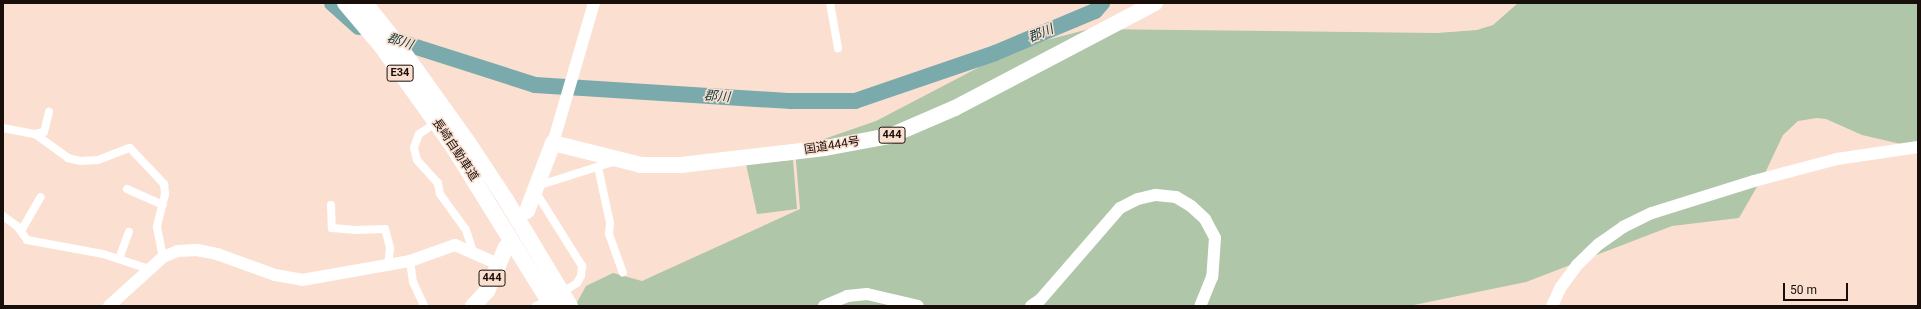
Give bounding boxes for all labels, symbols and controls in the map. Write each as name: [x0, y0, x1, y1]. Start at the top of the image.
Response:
water label: 郡川: [1026, 22, 1056, 46]
water label: 郡川: [385, 31, 415, 53]
road number: E34: [386, 64, 414, 82]
water label: 郡川: [703, 88, 731, 106]
street label: 長崎自動車道: [429, 116, 481, 184]
road number: 444: [878, 126, 906, 144]
street label: 国道444号: [803, 134, 861, 158]
road number: 444: [478, 269, 506, 287]
scale bar: [1785, 275, 1850, 301]
text: 50 m: [1790, 283, 1817, 297]

